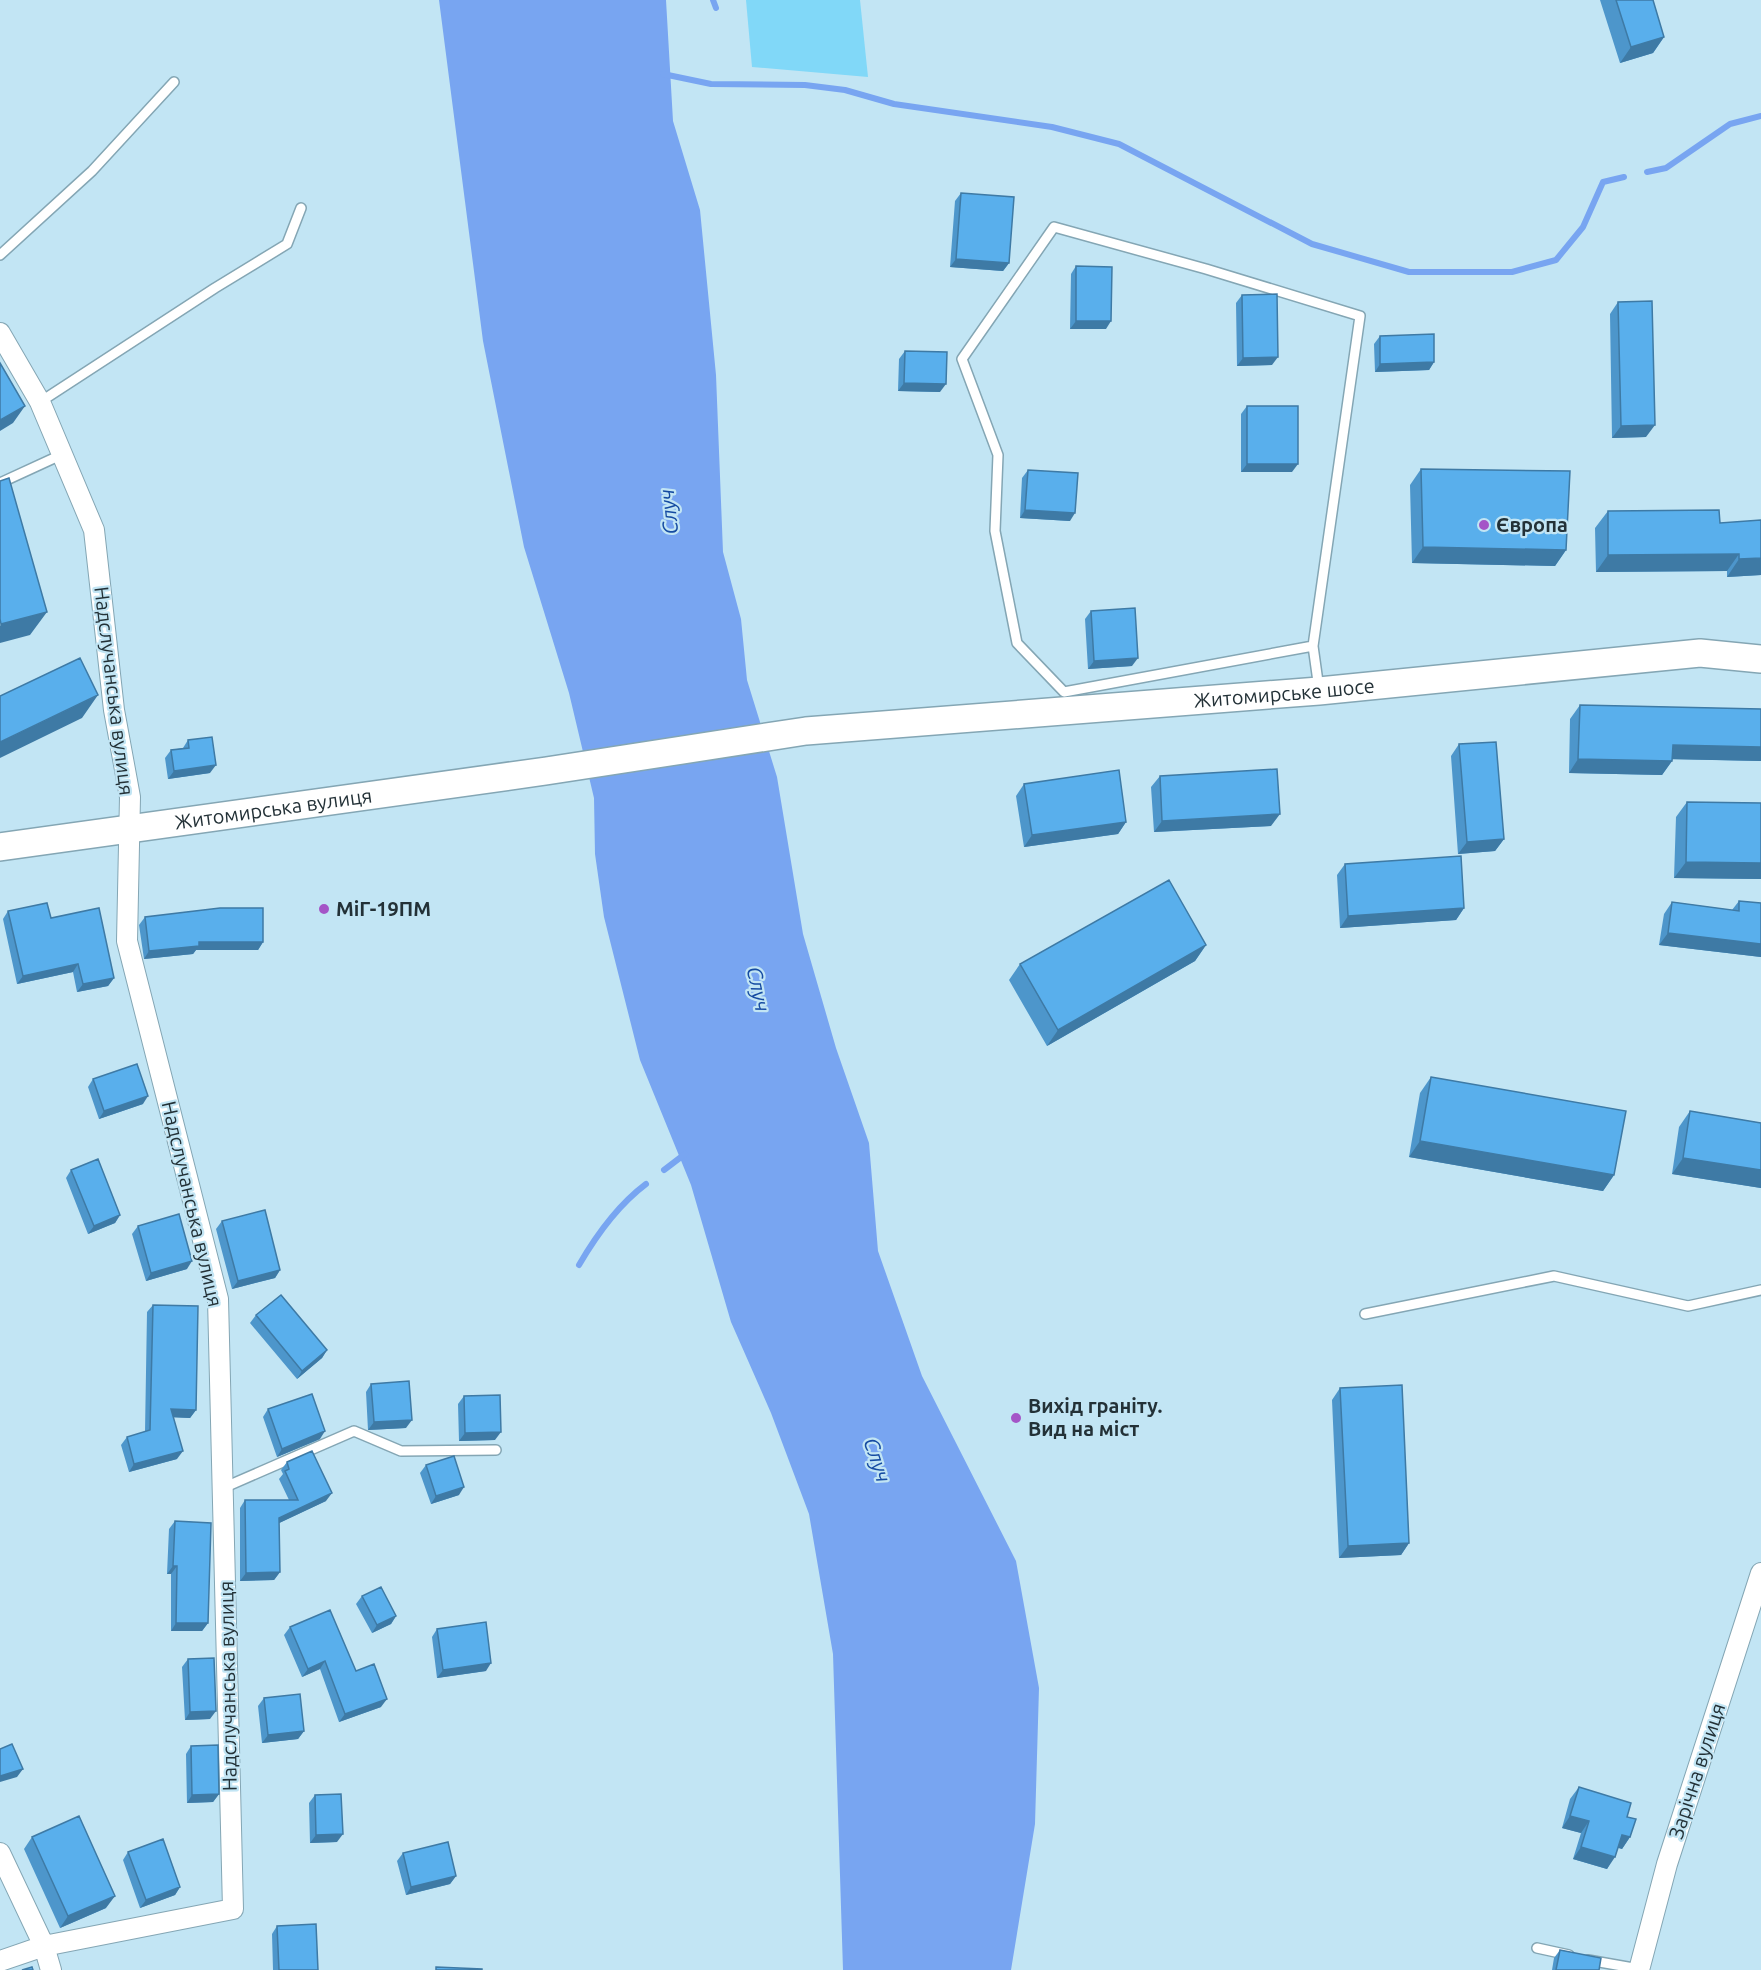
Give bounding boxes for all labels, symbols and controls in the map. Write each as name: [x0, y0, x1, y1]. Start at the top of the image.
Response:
water label: Случ: [654, 488, 682, 536]
place label: Європа: [1496, 513, 1568, 536]
marker: Європа: [1477, 518, 1491, 532]
street label: Надслучанська вулиця: [90, 585, 139, 797]
street label: Житомирське шосе: [1193, 674, 1376, 712]
street label: Житомирська вулиця: [173, 783, 373, 834]
place label: МіГ-19ПМ: [336, 897, 431, 920]
marker: МіГ-19ПМ: [317, 902, 331, 916]
water label: Случ: [743, 964, 776, 1014]
street label: Надслучанська вулиця: [158, 1099, 227, 1309]
place label: Вихід граніту. Вид на міст: [1028, 1394, 1162, 1440]
marker: Вихід граніту. Вид на міст: [1009, 1411, 1023, 1425]
water label: Случ: [860, 1434, 896, 1485]
street label: Надслучанська вулиця: [214, 1581, 241, 1791]
street label: Зарічна вулиця: [1664, 1700, 1729, 1842]

